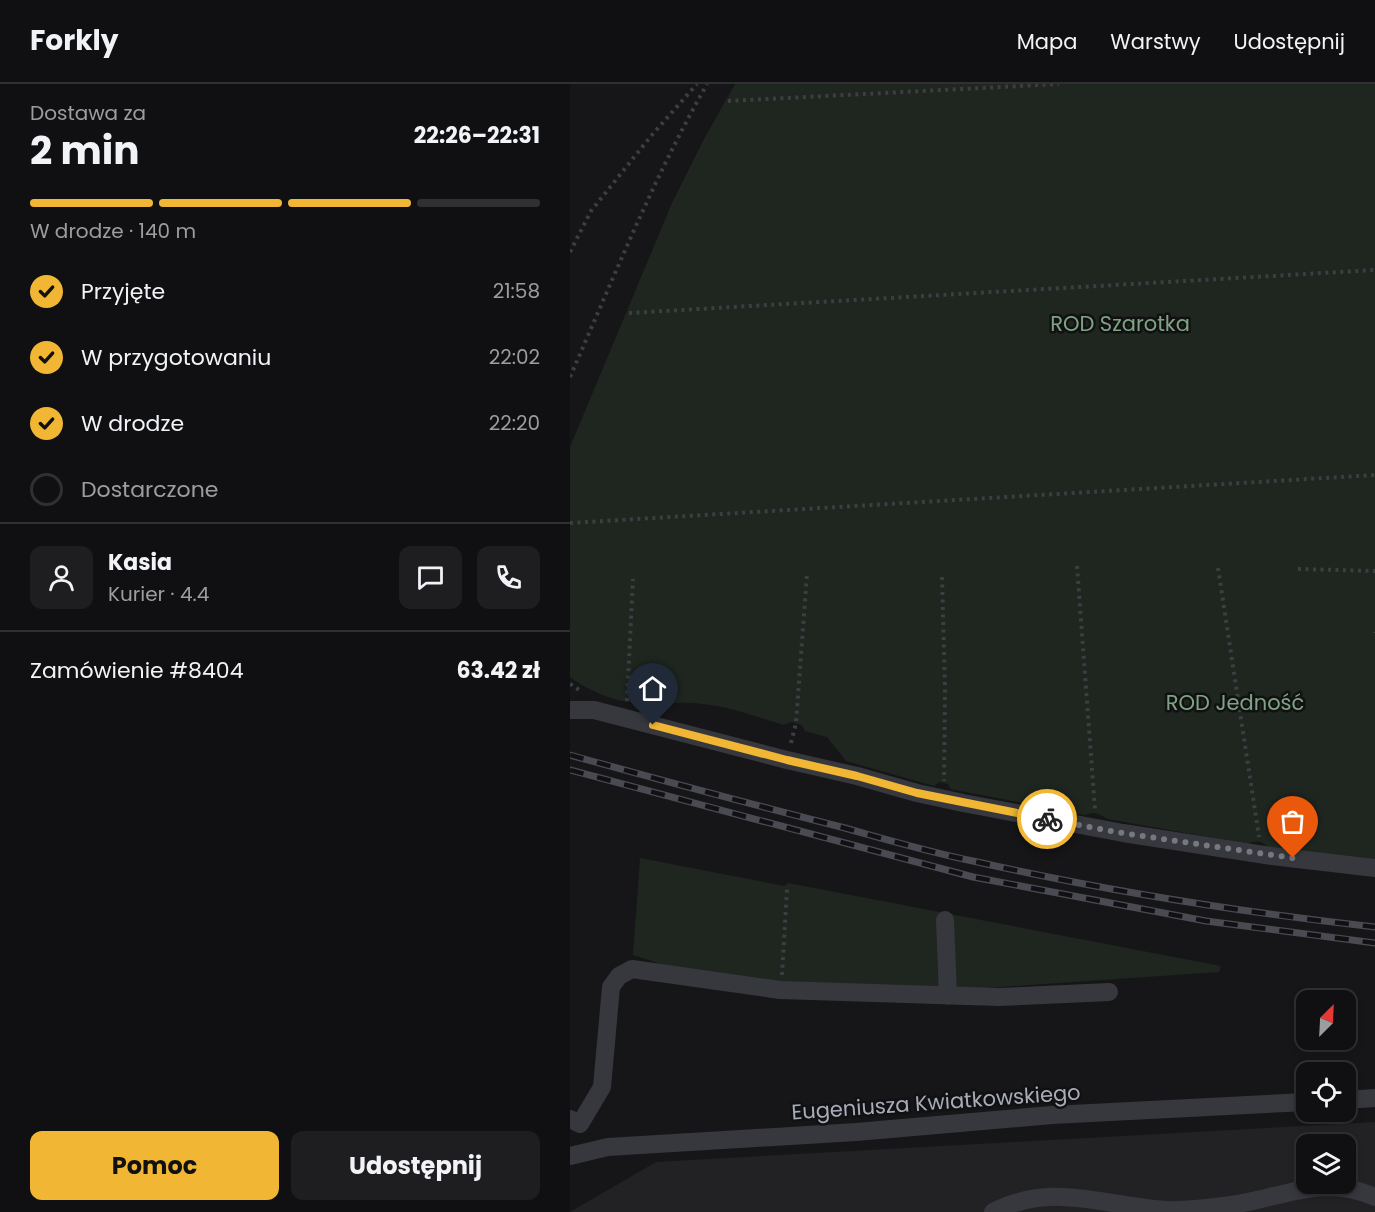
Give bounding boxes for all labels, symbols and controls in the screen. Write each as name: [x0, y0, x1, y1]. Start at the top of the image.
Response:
text: Forkly: [30, 21, 118, 60]
text: Mapa: [1017, 27, 1077, 56]
text: Warstwy: [1110, 27, 1201, 56]
text: Udostępnij: [1234, 27, 1345, 56]
text: Dostawa za: [30, 99, 146, 127]
text: 22:26–22:31: [414, 120, 540, 151]
text: 2 min: [30, 123, 140, 178]
text: W drodze · 140 m: [30, 217, 196, 245]
icon: check: [30, 275, 63, 308]
text: Przyjęte: [81, 276, 165, 307]
text: 21:58: [493, 277, 540, 305]
park label: ROD Szarotka: [1050, 309, 1190, 338]
icon: check: [30, 341, 63, 374]
text: W przygotowaniu: [81, 342, 271, 373]
text: 22:02: [489, 343, 540, 371]
icon: check: [30, 407, 63, 440]
text: W drodze: [81, 408, 184, 439]
text: 22:20: [489, 409, 540, 437]
text: Dostarczone: [81, 474, 218, 505]
button: person: [30, 546, 93, 609]
button: chat: [399, 546, 462, 609]
button: phone: [477, 546, 540, 609]
text: Kasia: [108, 547, 172, 578]
text: Kurier · 4.4: [108, 580, 209, 608]
text: Zamówienie #8404: [30, 655, 243, 686]
text: 63.42 zł: [456, 655, 540, 686]
pin: [627, 663, 678, 725]
icon: home: [636, 672, 669, 705]
park label: ROD Jedność: [1166, 688, 1304, 717]
courier: [1017, 789, 1077, 849]
pin: [1267, 796, 1318, 858]
icon: bike: [1031, 803, 1064, 836]
icon: bag: [1276, 805, 1309, 838]
north arrow: [1296, 990, 1356, 1050]
map controls: [1296, 990, 1356, 1194]
button: locate: [1296, 1062, 1356, 1122]
street label: Eugeniusza Kwiatkowskiego: [790, 1077, 1082, 1127]
button: Pomoc: [30, 1131, 279, 1200]
button: Udostępnij: [291, 1131, 540, 1200]
button: layers: [1296, 1134, 1356, 1194]

